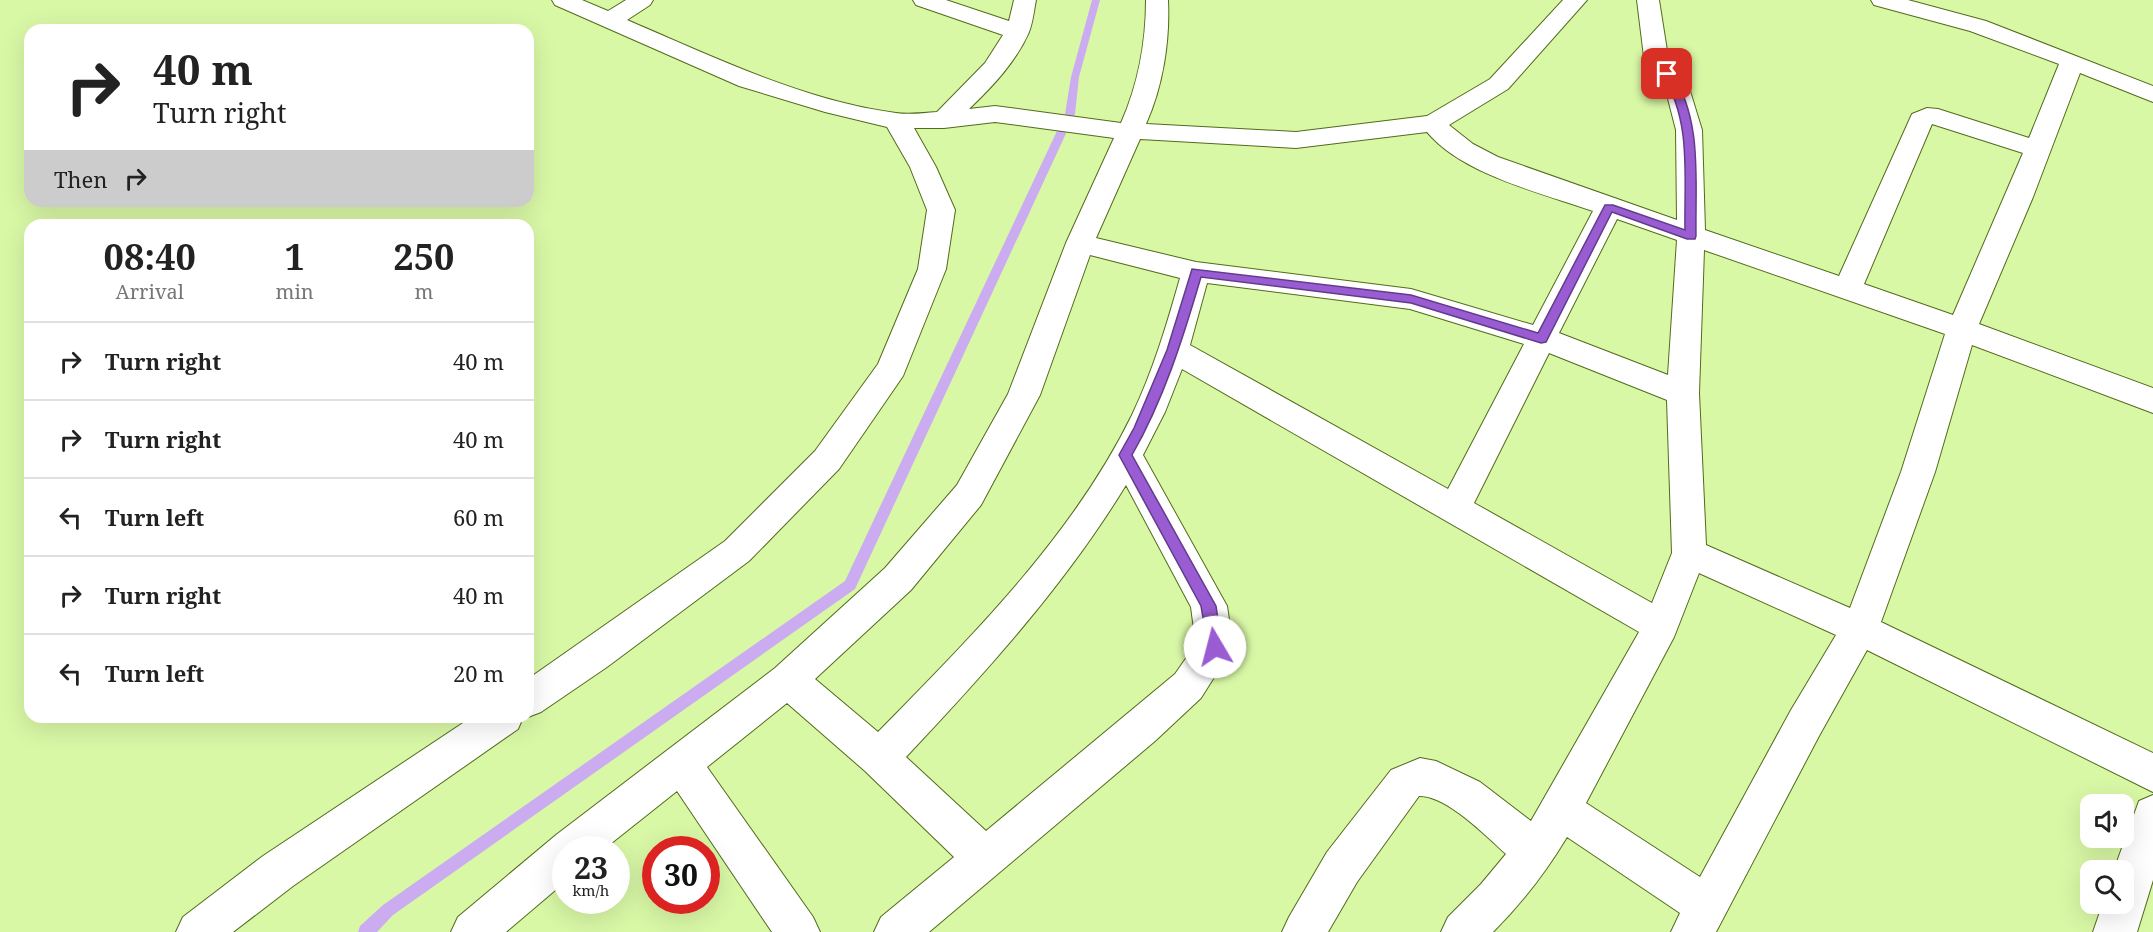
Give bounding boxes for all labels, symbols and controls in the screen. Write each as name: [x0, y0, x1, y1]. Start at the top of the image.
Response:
text: 40 m: [153, 40, 253, 97]
icon: right: [54, 48, 132, 126]
pin: [1641, 48, 1692, 99]
icon: arrive: [1650, 57, 1683, 90]
text: Turn right: [153, 94, 286, 131]
icon: right: [119, 162, 152, 195]
text: Then: [54, 164, 107, 194]
text: 08:40: [104, 232, 196, 281]
text: 1: [284, 232, 305, 281]
text: 250: [393, 232, 454, 281]
text: Arrival: [116, 278, 184, 305]
text: min: [276, 278, 314, 305]
text: m: [414, 278, 433, 305]
icon: right: [54, 345, 87, 378]
text: Turn right: [105, 346, 221, 376]
text: 40 m: [453, 346, 504, 376]
icon: right: [54, 423, 87, 456]
text: Turn right: [105, 424, 221, 454]
text: 40 m: [453, 424, 504, 454]
icon: left: [54, 501, 87, 534]
text: Turn left: [105, 502, 204, 532]
text: 60 m: [453, 502, 504, 532]
icon: right: [54, 579, 87, 612]
text: Turn right: [105, 580, 221, 610]
text: 40 m: [453, 580, 504, 610]
position arrow: [1183, 615, 1247, 679]
icon: left: [54, 657, 87, 690]
text: Turn left: [105, 658, 204, 688]
text: 20 m: [453, 658, 504, 688]
map controls: [2080, 794, 2134, 914]
button: sound: [2080, 794, 2134, 848]
speed limit sign: 30: [642, 836, 720, 914]
text: 23: [574, 847, 608, 888]
button: search: [2080, 860, 2134, 914]
text: km/h: [573, 880, 609, 900]

